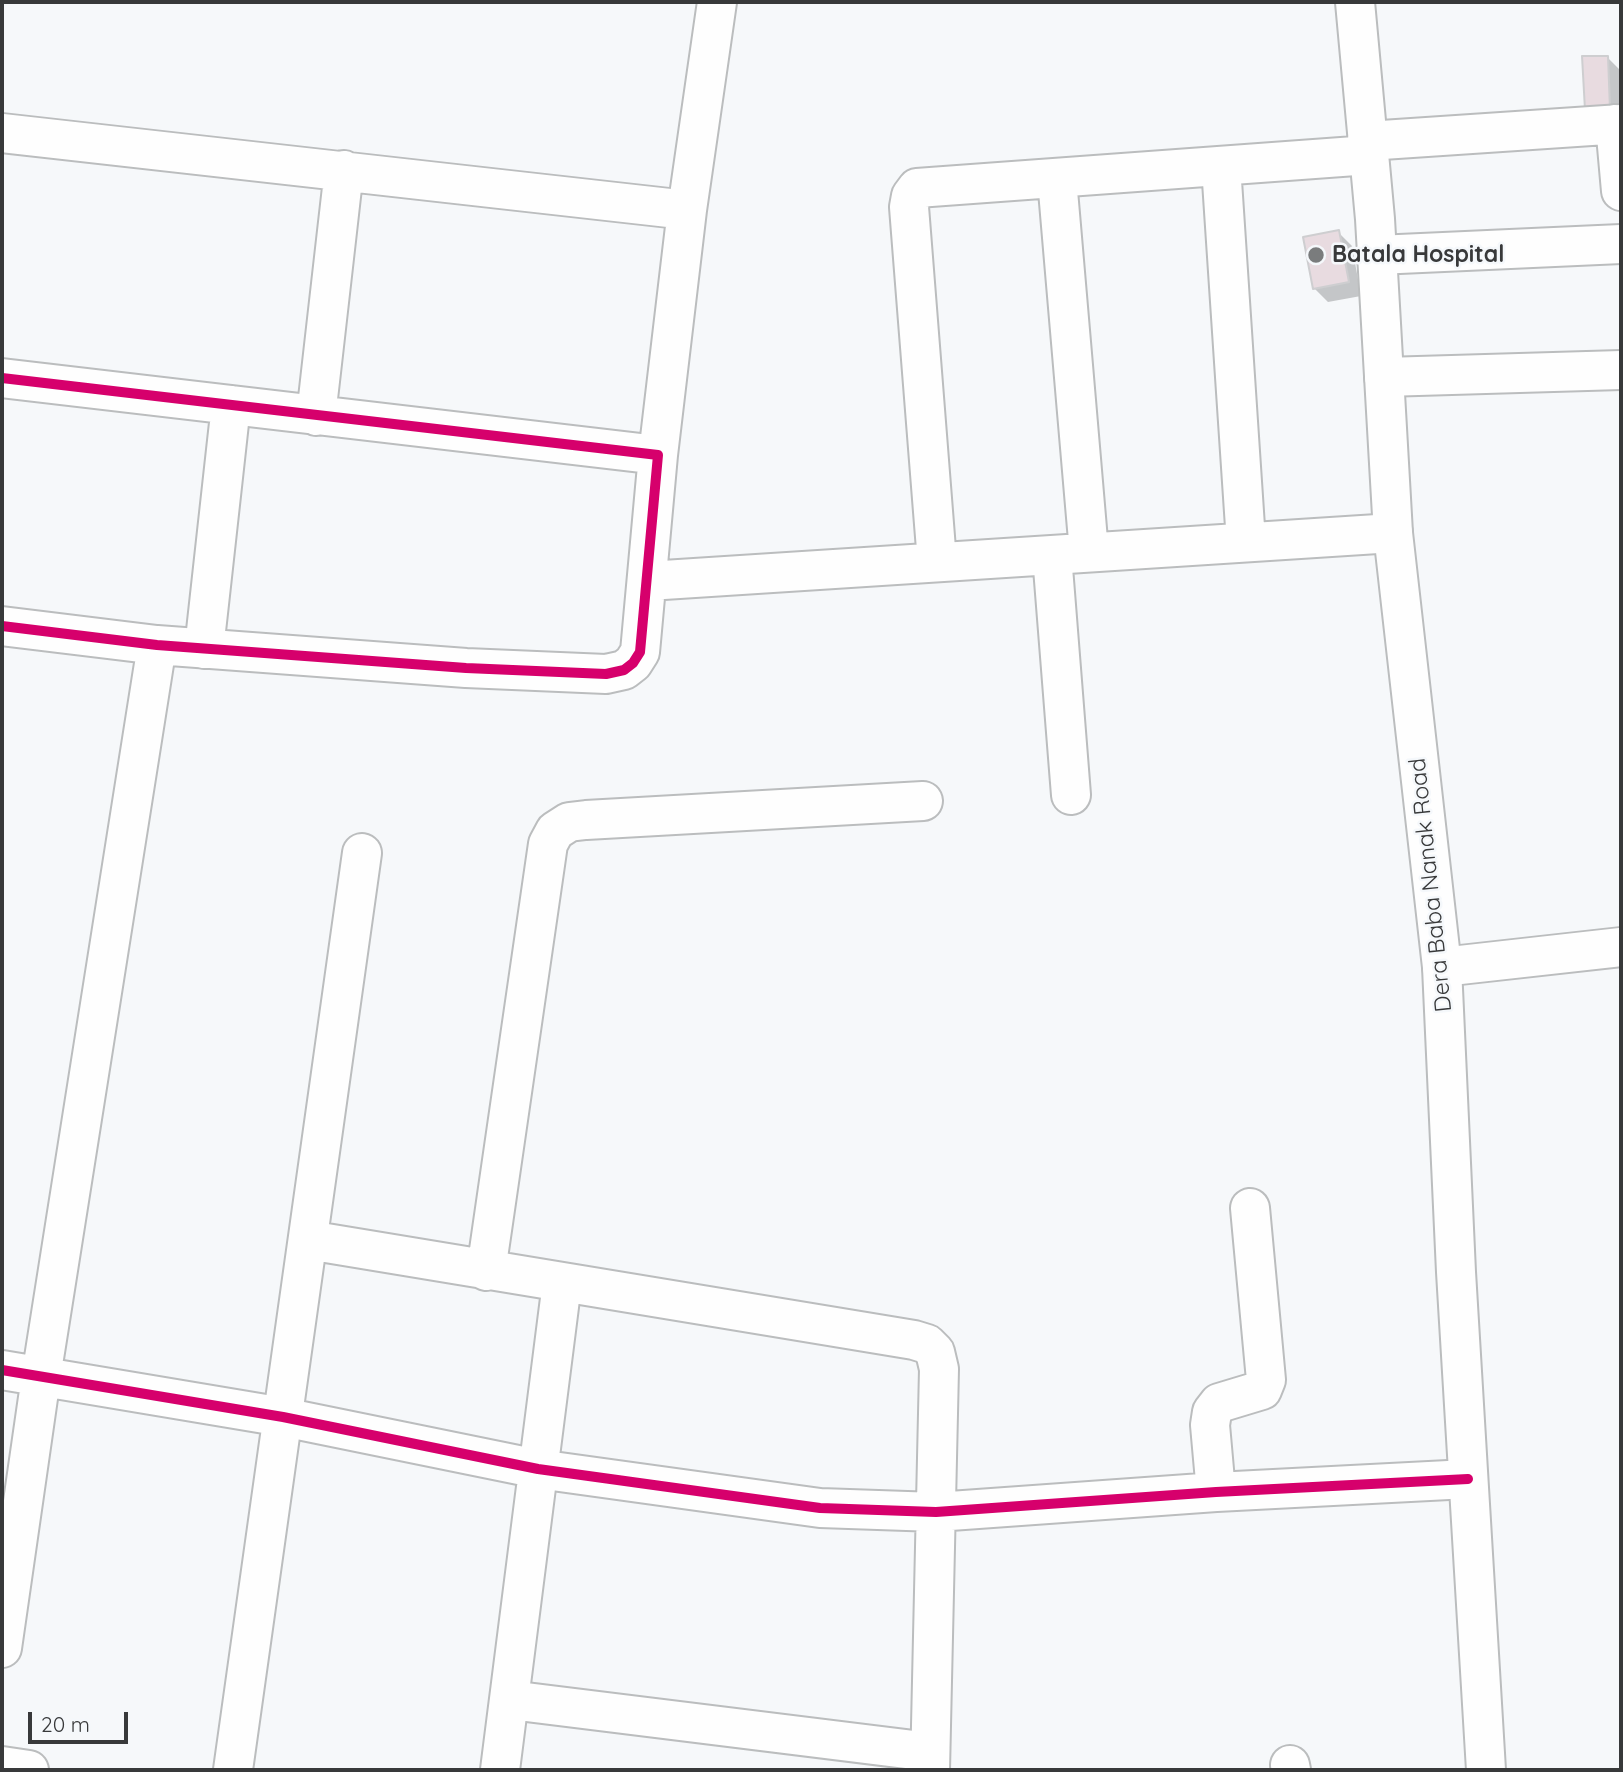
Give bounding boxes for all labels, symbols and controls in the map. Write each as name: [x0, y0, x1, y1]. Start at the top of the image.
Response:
place label: Batala Hospital: [1332, 241, 1504, 269]
marker: Batala Hospital: [1306, 245, 1326, 265]
street label: Dera Baba Nanak Road: [1404, 757, 1458, 1013]
scale bar: [32, 1698, 131, 1742]
text: 20 m: [41, 1711, 90, 1737]

